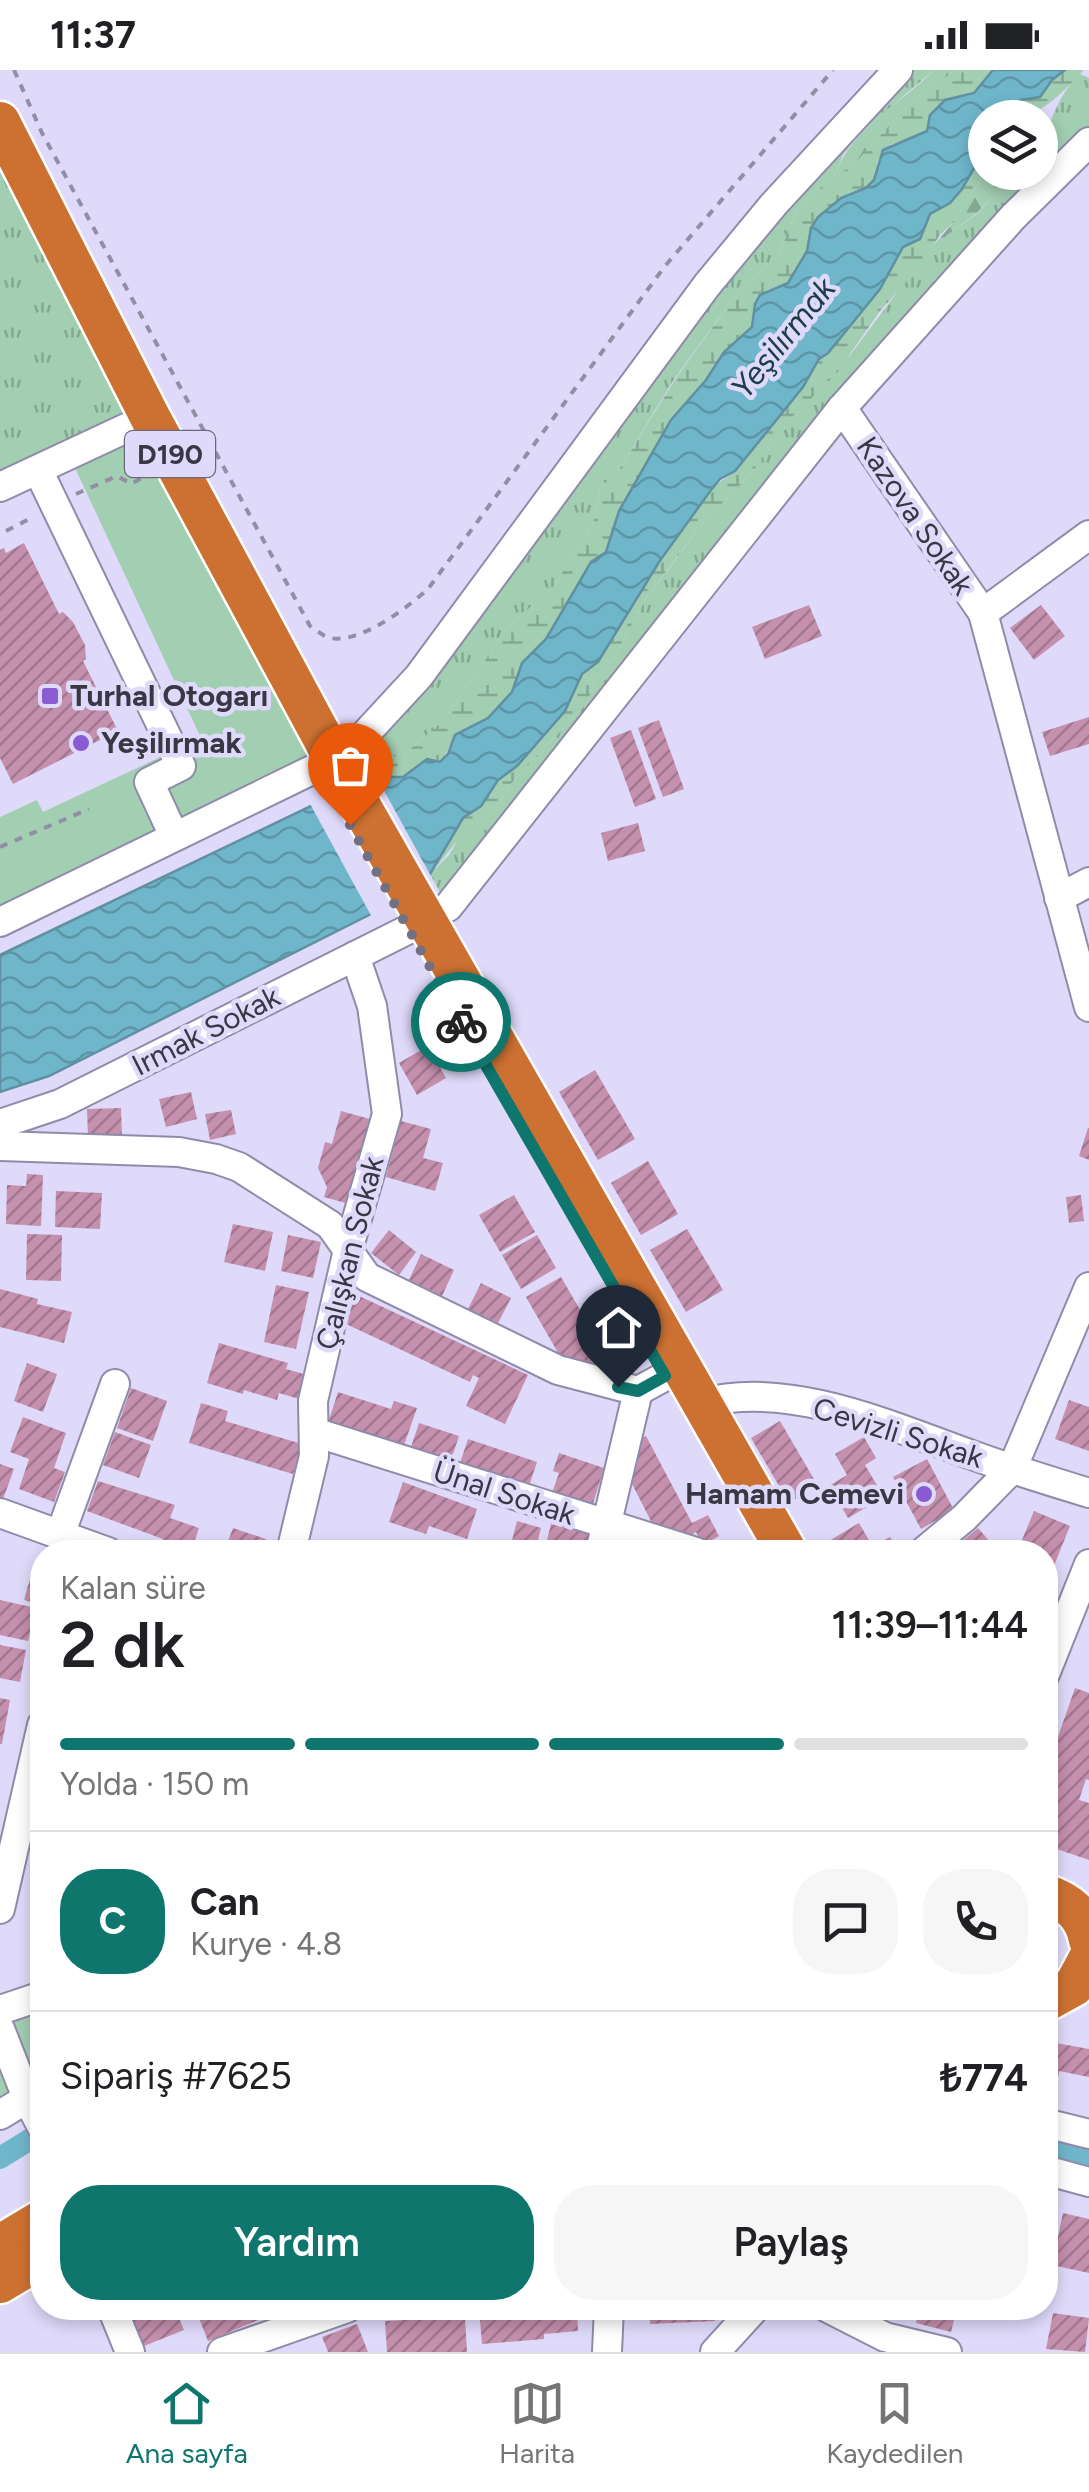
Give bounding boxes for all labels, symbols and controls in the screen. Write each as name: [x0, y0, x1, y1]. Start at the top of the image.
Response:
text: 11:37: [50, 12, 136, 58]
map controls: [968, 100, 1058, 190]
button: layers: [968, 100, 1058, 190]
water label: Yeşilırmak: [723, 269, 844, 406]
street label: Kazova Sokak: [849, 430, 982, 602]
road number: D190: [125, 431, 215, 477]
place label: Turhal Otogarı: [70, 677, 268, 714]
marker: Turhal Otogarı: [39, 685, 61, 707]
pin: [308, 723, 393, 826]
place label: Yeşilırmak: [101, 724, 242, 761]
marker: Yeşilırmak: [70, 732, 92, 754]
icon: bag: [323, 738, 378, 793]
courier: [411, 972, 511, 1072]
street label: Irmak Sokak: [126, 977, 286, 1084]
icon: bike: [434, 995, 489, 1050]
street label: Çalışkan Sokak: [308, 1152, 392, 1353]
pin: [576, 1285, 661, 1388]
icon: home: [591, 1300, 646, 1355]
street label: Cevizli Sokak: [809, 1389, 988, 1476]
street label: Ünal Sokak: [428, 1452, 580, 1533]
place label: Hamam Cemevi: [685, 1475, 904, 1512]
marker: Hamam Cemevi: [913, 1483, 935, 1505]
text: Kalan süre: [60, 1569, 206, 1607]
text: 11:39–11:44: [832, 1602, 1028, 1648]
text: 2 dk: [60, 1605, 185, 1683]
text: Yolda · 150 m: [60, 1765, 249, 1803]
button: chat: [793, 1869, 898, 1974]
button: phone: [923, 1869, 1028, 1974]
text: Can: [190, 1879, 259, 1925]
text: C: [99, 1898, 126, 1944]
text: Kurye · 4.8: [190, 1925, 342, 1963]
text: Sipariş #7625: [60, 2053, 292, 2099]
text: ₺774: [940, 2055, 1028, 2101]
button: Yardım: [60, 2185, 534, 2300]
button: Paylaş: [554, 2185, 1028, 2300]
tab: Ana sayfa: [126, 2376, 248, 2470]
tab: Harita: [499, 2376, 575, 2470]
tab: Kaydedilen: [826, 2376, 963, 2470]

